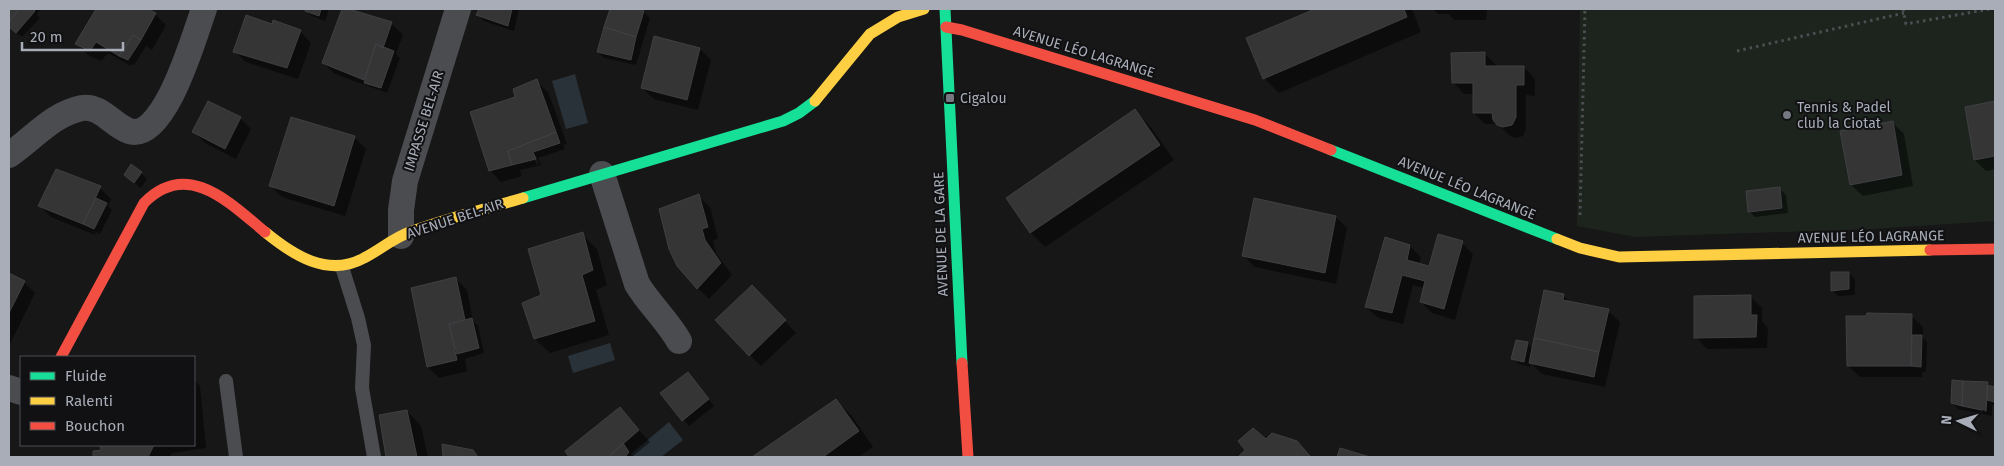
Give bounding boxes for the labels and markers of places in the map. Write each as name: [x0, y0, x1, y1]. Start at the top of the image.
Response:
place label: Cigalou: [960, 90, 1007, 107]
marker: Cigalou: [944, 92, 956, 104]
place label: Tennis & Padel club la Ciotat: [1797, 99, 1891, 132]
marker: Tennis & Padel club la Ciotat: [1781, 109, 1793, 121]

